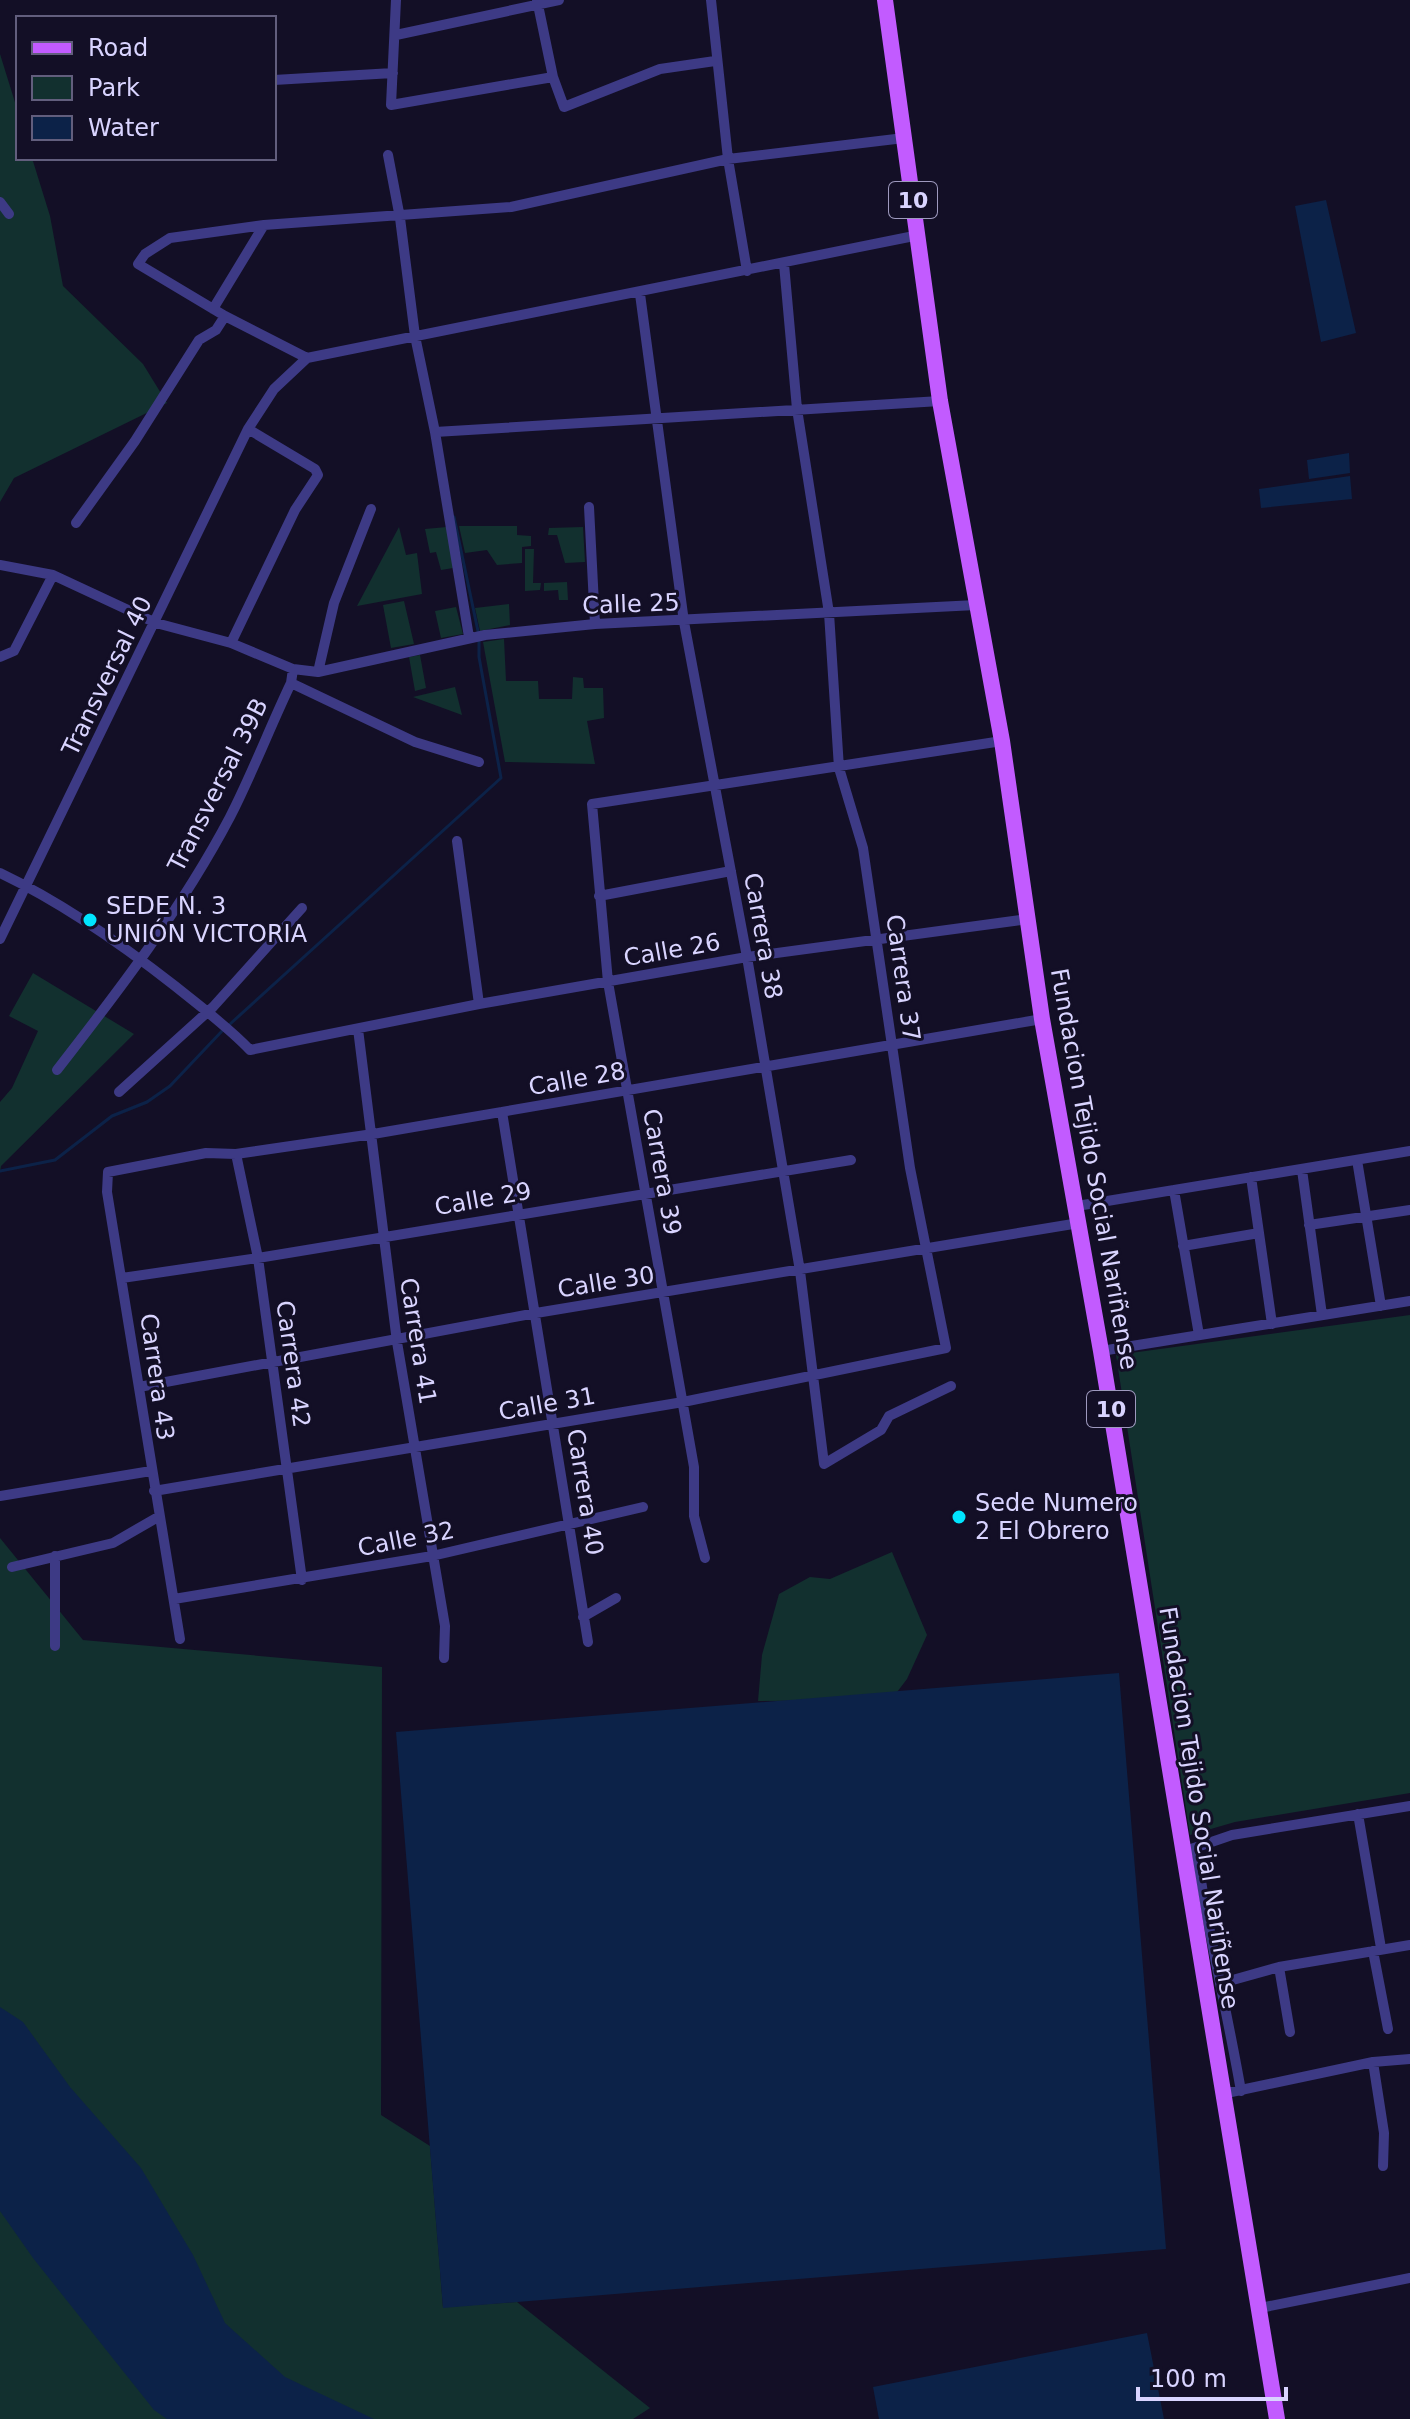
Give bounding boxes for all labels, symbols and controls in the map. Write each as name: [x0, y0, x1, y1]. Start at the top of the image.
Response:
legend: [16, 16, 276, 160]
text: Road: [88, 34, 148, 62]
text: Park: [88, 74, 140, 102]
text: Water: [88, 114, 159, 142]
road number: 10: [889, 182, 937, 218]
street label: Calle 25: [582, 588, 680, 620]
street label: Transversal 40: [56, 592, 158, 761]
street label: Transversal 39B: [162, 694, 274, 877]
street label: Carrera 38: [738, 871, 788, 1001]
place label: SEDE N. 3 UNIÓN VICTORIA: [106, 892, 308, 948]
marker: SEDE N. 3 UNIÓN VICTORIA: [81, 911, 99, 929]
street label: Carrera 37: [880, 913, 926, 1043]
street label: Calle 26: [621, 928, 723, 972]
street label: Fundacion Tejido Social Nariñense: [1045, 966, 1143, 1372]
street label: Calle 28: [526, 1057, 628, 1101]
street label: Carrera 39: [637, 1107, 687, 1237]
street label: Calle 29: [432, 1177, 534, 1221]
street label: Calle 30: [556, 1261, 656, 1303]
street label: Carrera 41: [394, 1276, 442, 1406]
street label: Carrera 42: [270, 1299, 316, 1429]
street label: Carrera 43: [134, 1312, 180, 1442]
street label: Calle 31: [496, 1382, 598, 1426]
road number: 10: [1087, 1391, 1135, 1427]
street label: Carrera 40: [561, 1427, 609, 1557]
place label: Sede Numero 2 El Obrero: [975, 1489, 1138, 1545]
marker: Sede Numero 2 El Obrero: [950, 1508, 968, 1526]
street label: Calle 32: [355, 1516, 457, 1562]
street label: Fundacion Tejido Social Nariñense: [1153, 1605, 1245, 2011]
scale bar: [1138, 2351, 1286, 2401]
text: 100 m: [1150, 2365, 1227, 2393]

